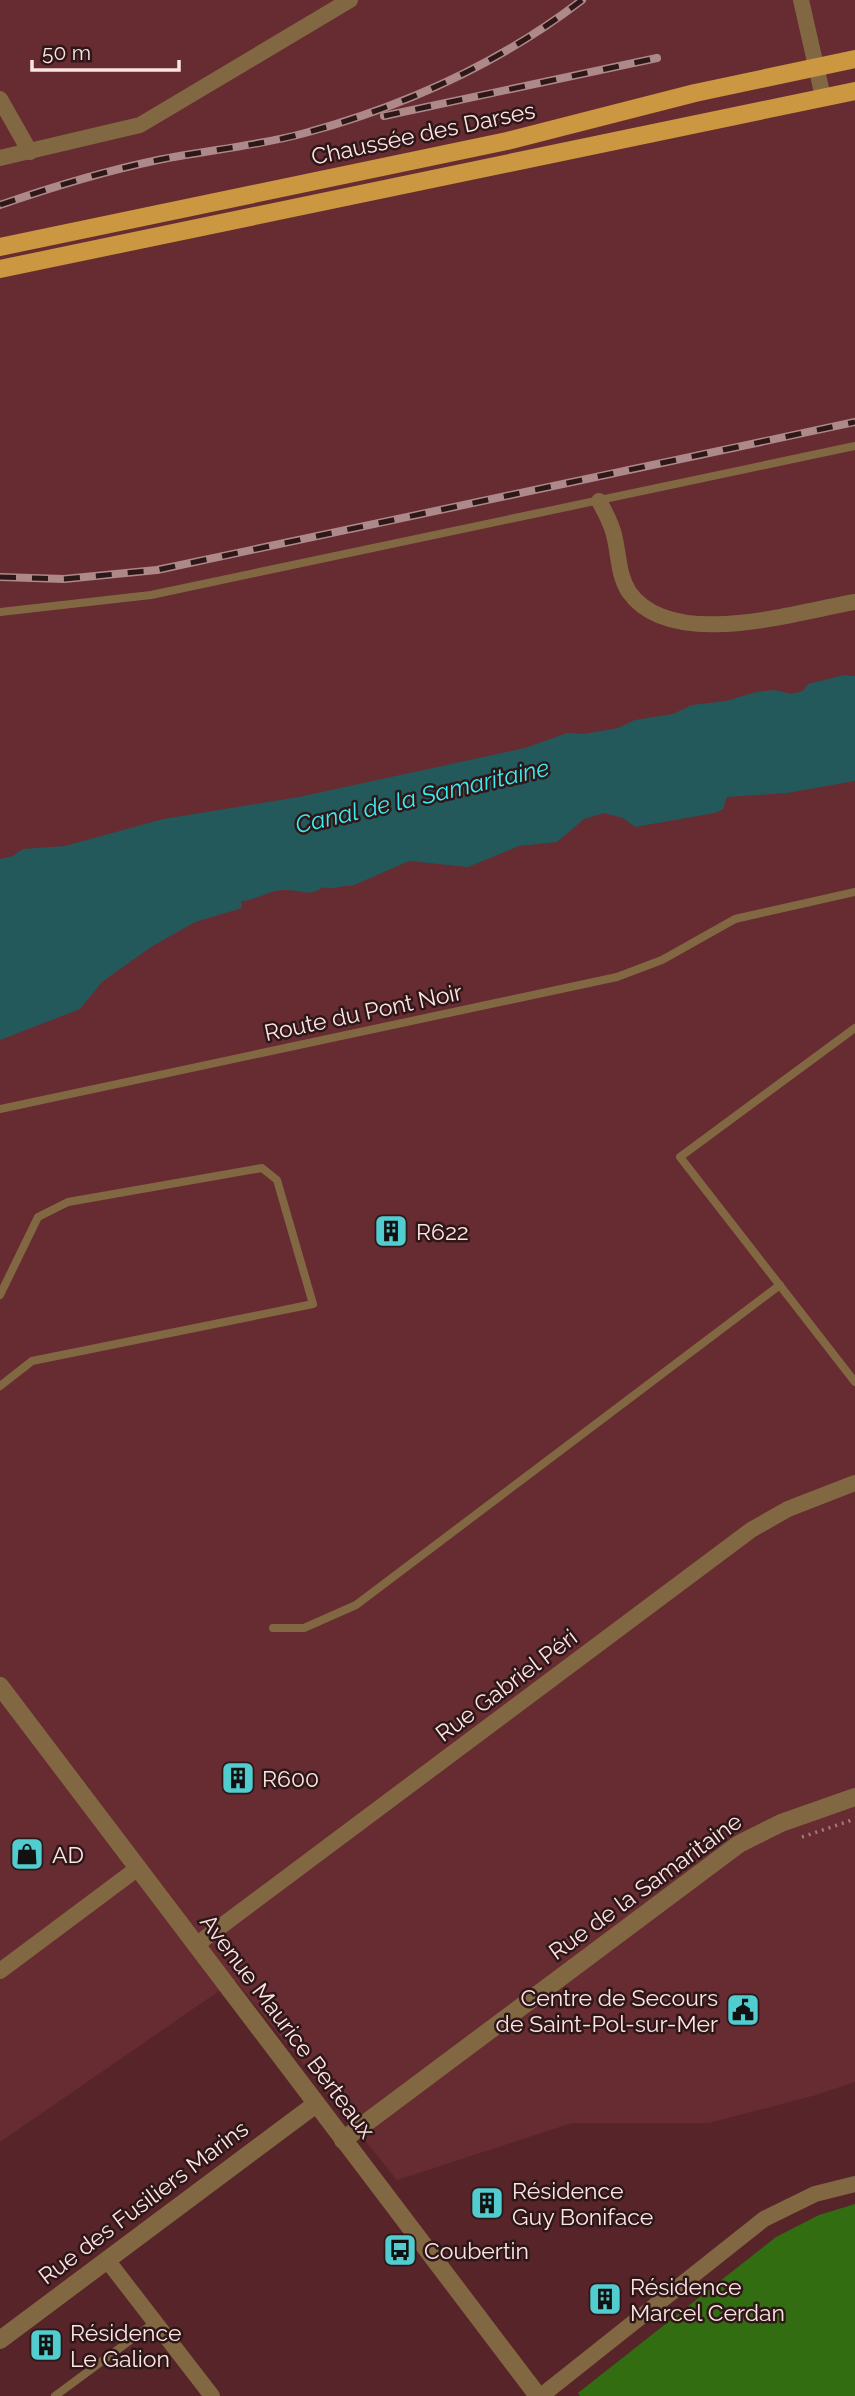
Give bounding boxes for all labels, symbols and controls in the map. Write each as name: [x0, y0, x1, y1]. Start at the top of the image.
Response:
scale bar: [32, 28, 178, 72]
text: 50 m: [42, 40, 91, 65]
street label: Chaussée des Darses: [309, 96, 537, 170]
water label: Canal de la Samaritaine: [292, 753, 552, 839]
street label: Route du Pont Noir: [262, 978, 464, 1046]
building icon: R622: [372, 1212, 410, 1250]
place label: R622: [416, 1218, 469, 1245]
street label: Rue Gabriel Péri: [430, 1623, 582, 1747]
building icon: R600: [219, 1759, 257, 1797]
place label: R600: [262, 1765, 319, 1792]
street label: Rue de la Samaritaine: [543, 1807, 747, 1965]
shop icon: AD: [8, 1835, 46, 1873]
place label: AD: [52, 1841, 84, 1868]
street label: Avenue Maurice Berteaux: [195, 1909, 381, 2144]
place label: Centre de Secours de Saint-Pol-sur-Mer: [496, 1984, 718, 2037]
public building icon: Centre de Secours de Saint-Pol-sur-Mer: [724, 1991, 762, 2029]
street label: Rue des Fusiliers Marins: [33, 2114, 253, 2290]
place label: Résidence Guy Boniface: [512, 2177, 653, 2230]
building icon: Résidence Guy Boniface: [468, 2184, 506, 2222]
bus stop icon: Coubertin: [381, 2231, 419, 2269]
place label: Coubertin: [424, 2237, 529, 2264]
place label: Résidence Marcel Cerdan: [630, 2273, 785, 2326]
building icon: Résidence Marcel Cerdan: [586, 2280, 624, 2318]
place label: Résidence Le Galion: [70, 2319, 182, 2372]
building icon: Résidence Le Galion: [27, 2326, 65, 2364]

